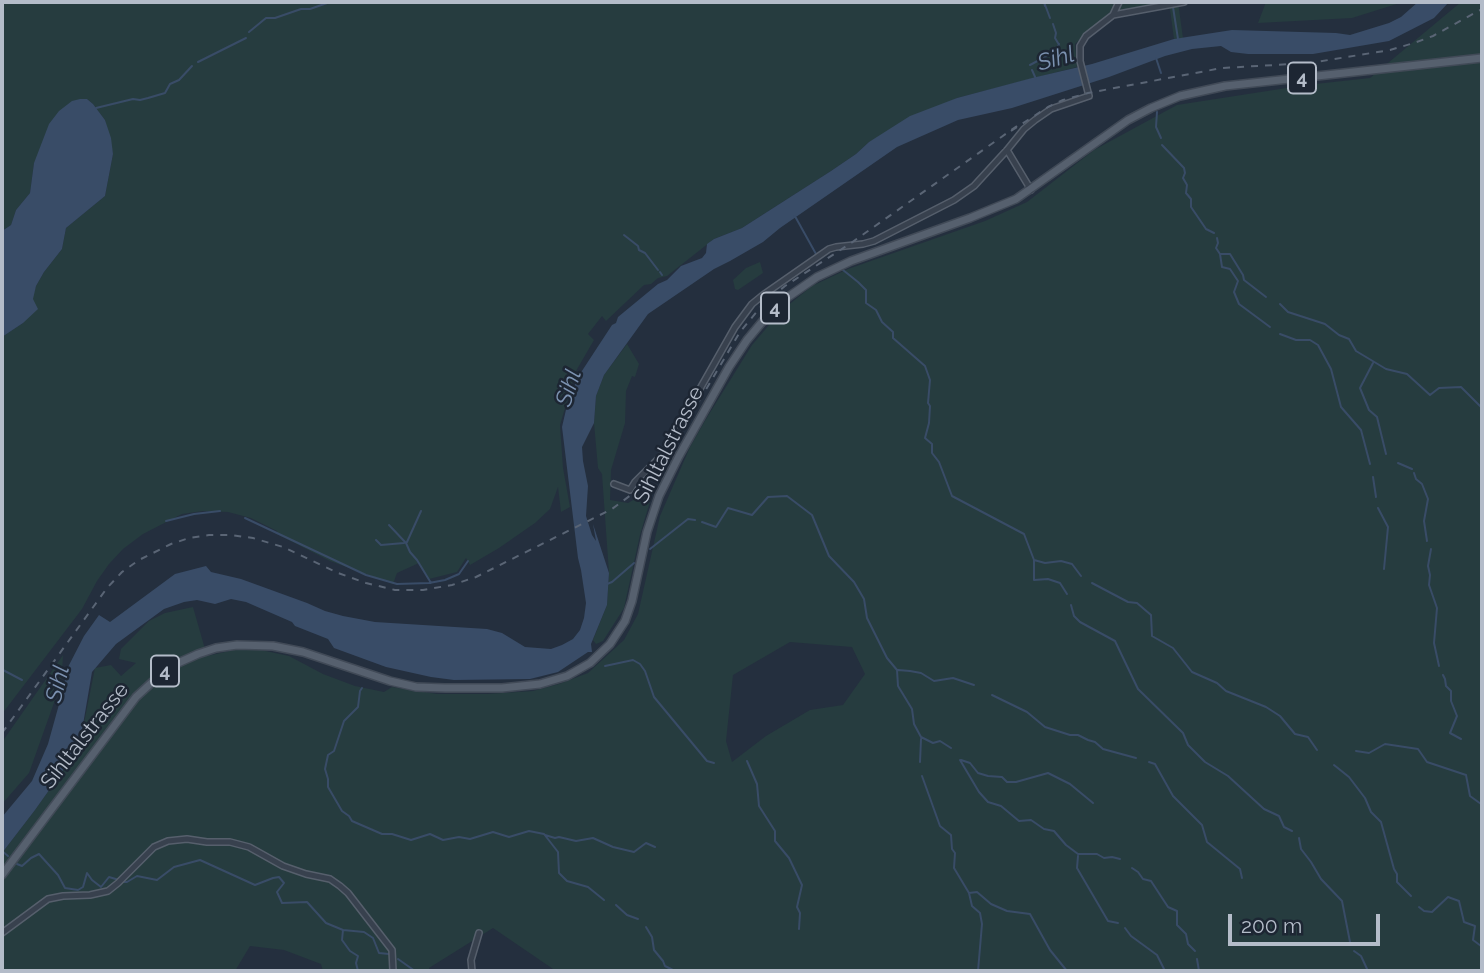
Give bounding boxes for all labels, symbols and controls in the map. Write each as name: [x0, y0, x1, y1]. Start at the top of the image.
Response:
water label: Sihl: [1034, 41, 1078, 77]
road number: 4: [1288, 62, 1316, 94]
road number: 4: [761, 292, 789, 324]
water label: Sihl: [550, 366, 588, 410]
street label: Sihltalstrasse: [629, 382, 709, 508]
road number: 4: [151, 656, 179, 686]
water label: Sihl: [40, 663, 76, 705]
street label: Sihltalstrasse: [36, 678, 134, 794]
scale bar: [1232, 900, 1384, 944]
text: 200 m: [1241, 913, 1302, 938]

